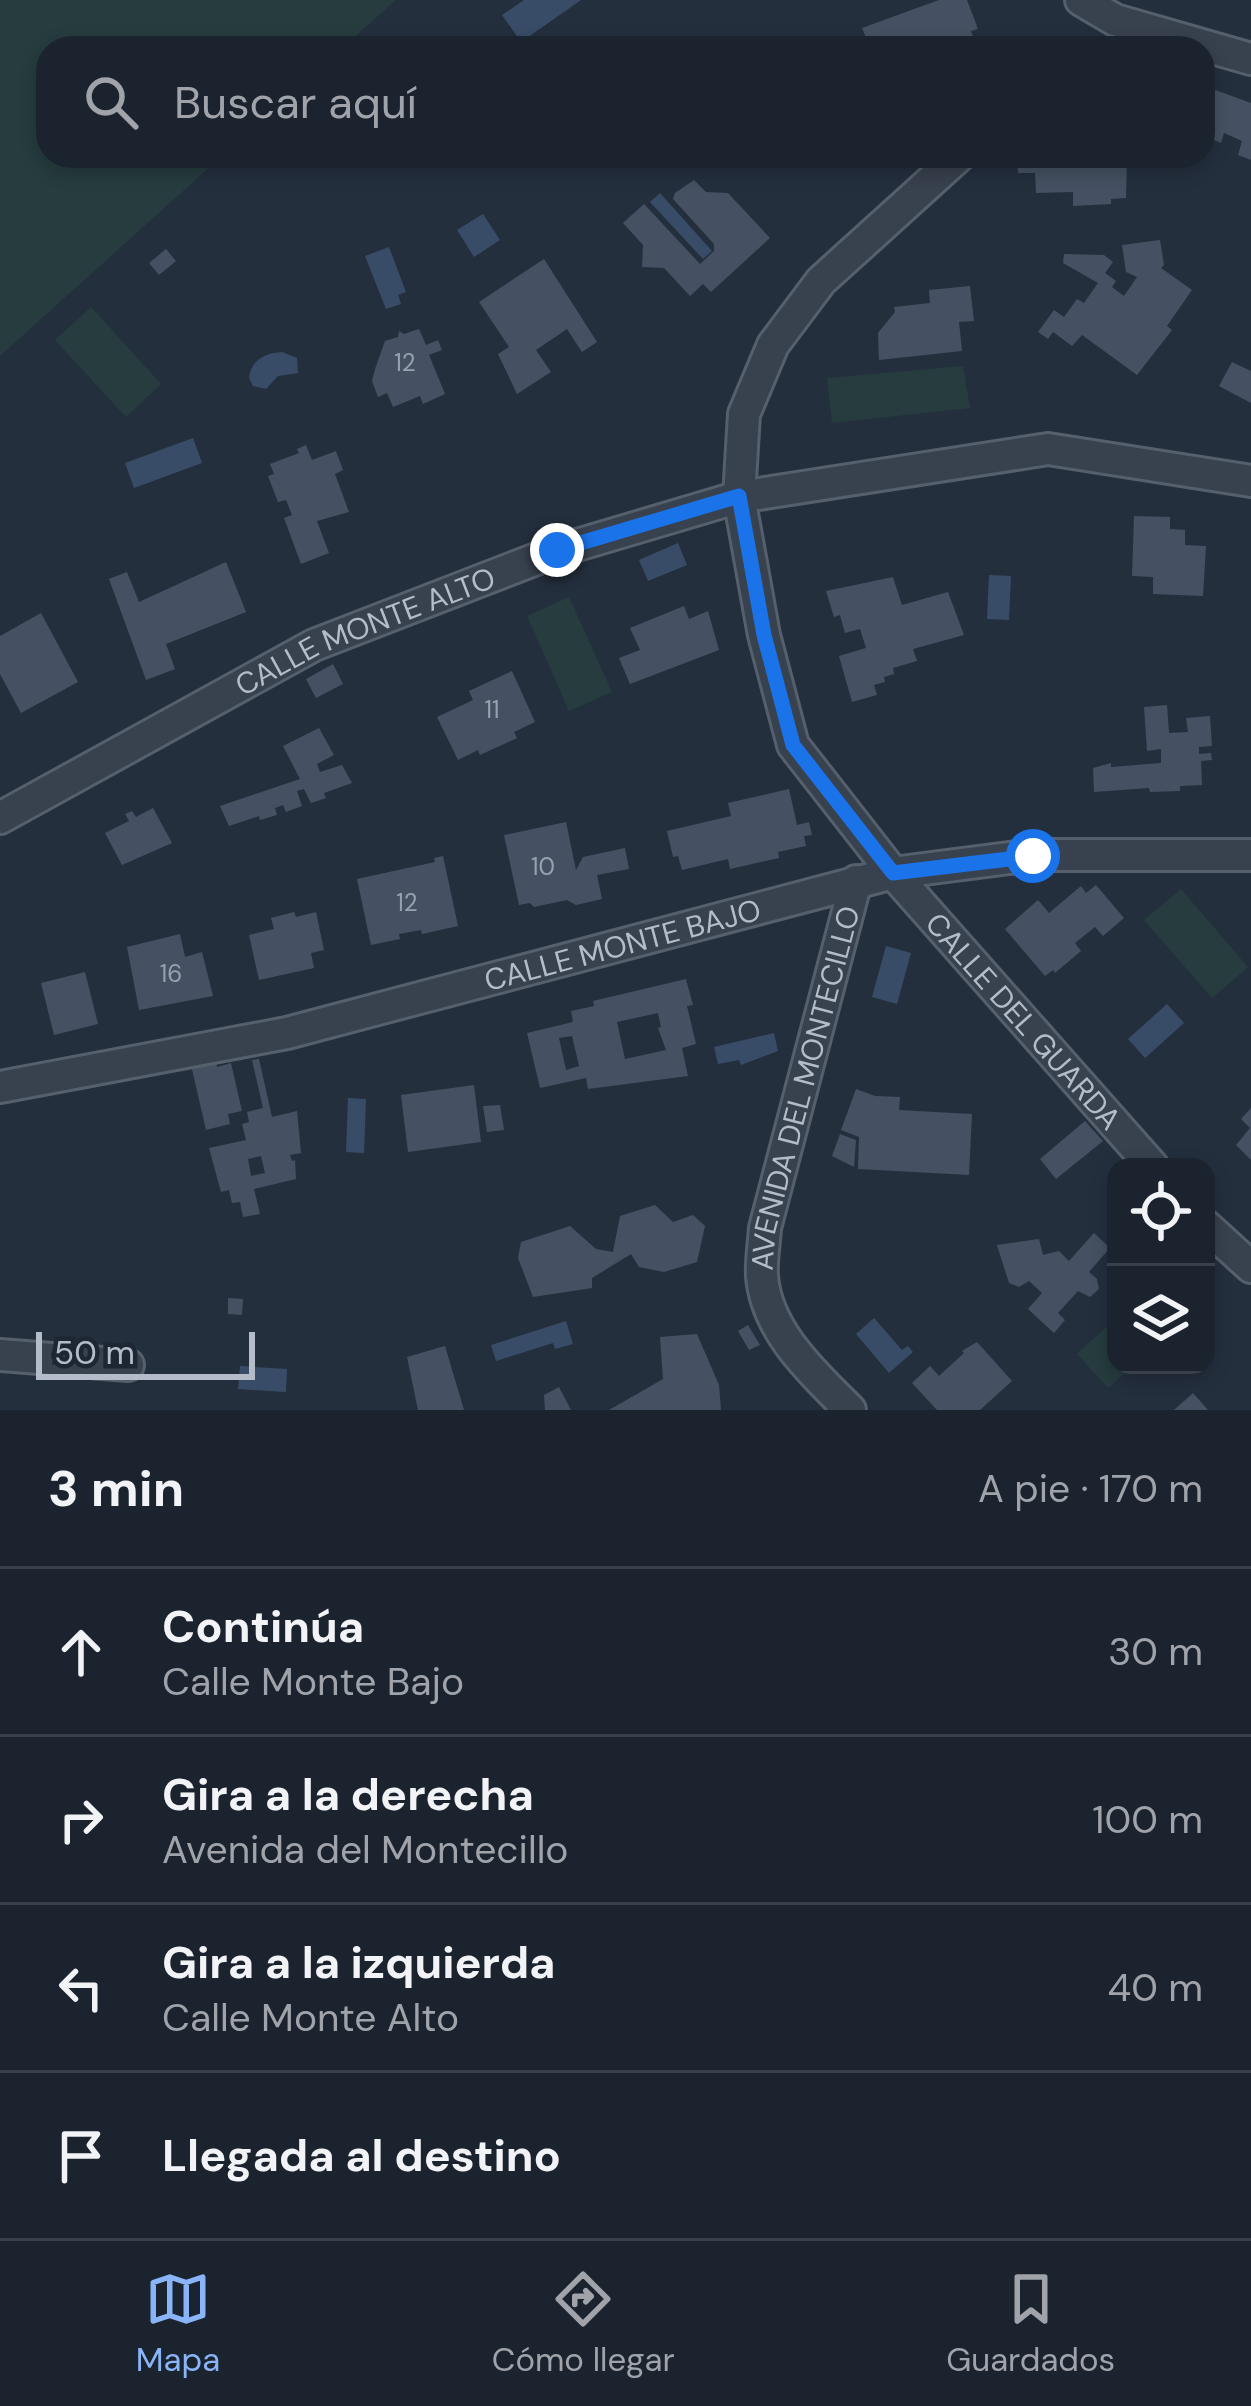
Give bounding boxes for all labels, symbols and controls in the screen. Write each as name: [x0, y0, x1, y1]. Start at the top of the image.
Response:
search box: [36, 36, 1215, 168]
icon: search: [78, 69, 144, 135]
text: Buscar aquí: [174, 73, 417, 132]
house number: 12: [394, 347, 416, 378]
route end: [530, 523, 584, 577]
street label: CALLE MONTE ALTO: [228, 557, 501, 704]
house number: 11: [485, 694, 499, 725]
route start: [1006, 829, 1060, 883]
house number: 10: [531, 851, 555, 882]
house number: 12: [396, 887, 418, 918]
street label: CALLE MONTE BAJO: [480, 889, 765, 1000]
street label: AVENIDA DEL MONTECILLO: [742, 902, 868, 1271]
street label: CALLE DEL GUARDA: [917, 904, 1130, 1138]
house number: 16: [160, 958, 182, 989]
map controls: [1107, 1158, 1215, 1374]
button: locate: [1107, 1158, 1215, 1266]
button: layers: [1107, 1266, 1215, 1374]
scale bar: [36, 1326, 255, 1379]
text: 50 m: [54, 1331, 135, 1374]
text: 3 min: [48, 1455, 184, 1522]
text: A pie · 170 m: [978, 1463, 1203, 1514]
text: Continúa: [162, 1597, 364, 1656]
icon: ahead: [48, 1619, 114, 1685]
text: 30 m: [1108, 1626, 1203, 1677]
text: Calle Monte Bajo: [162, 1656, 464, 1707]
text: Gira a la derecha: [162, 1765, 534, 1824]
icon: right: [48, 1787, 114, 1853]
text: 100 m: [1092, 1794, 1203, 1845]
text: Avenida del Montecillo: [162, 1824, 569, 1875]
text: Gira a la izquierda: [162, 1933, 556, 1992]
icon: left: [48, 1955, 114, 2021]
text: 40 m: [1108, 1962, 1203, 2013]
text: Calle Monte Alto: [162, 1992, 459, 2043]
icon: arrive: [48, 2123, 114, 2189]
text: Llegada al destino: [162, 2126, 561, 2185]
tab: Mapa: [136, 2266, 220, 2381]
tab: Cómo llegar: [492, 2266, 675, 2381]
tab: Guardados: [946, 2266, 1115, 2381]

